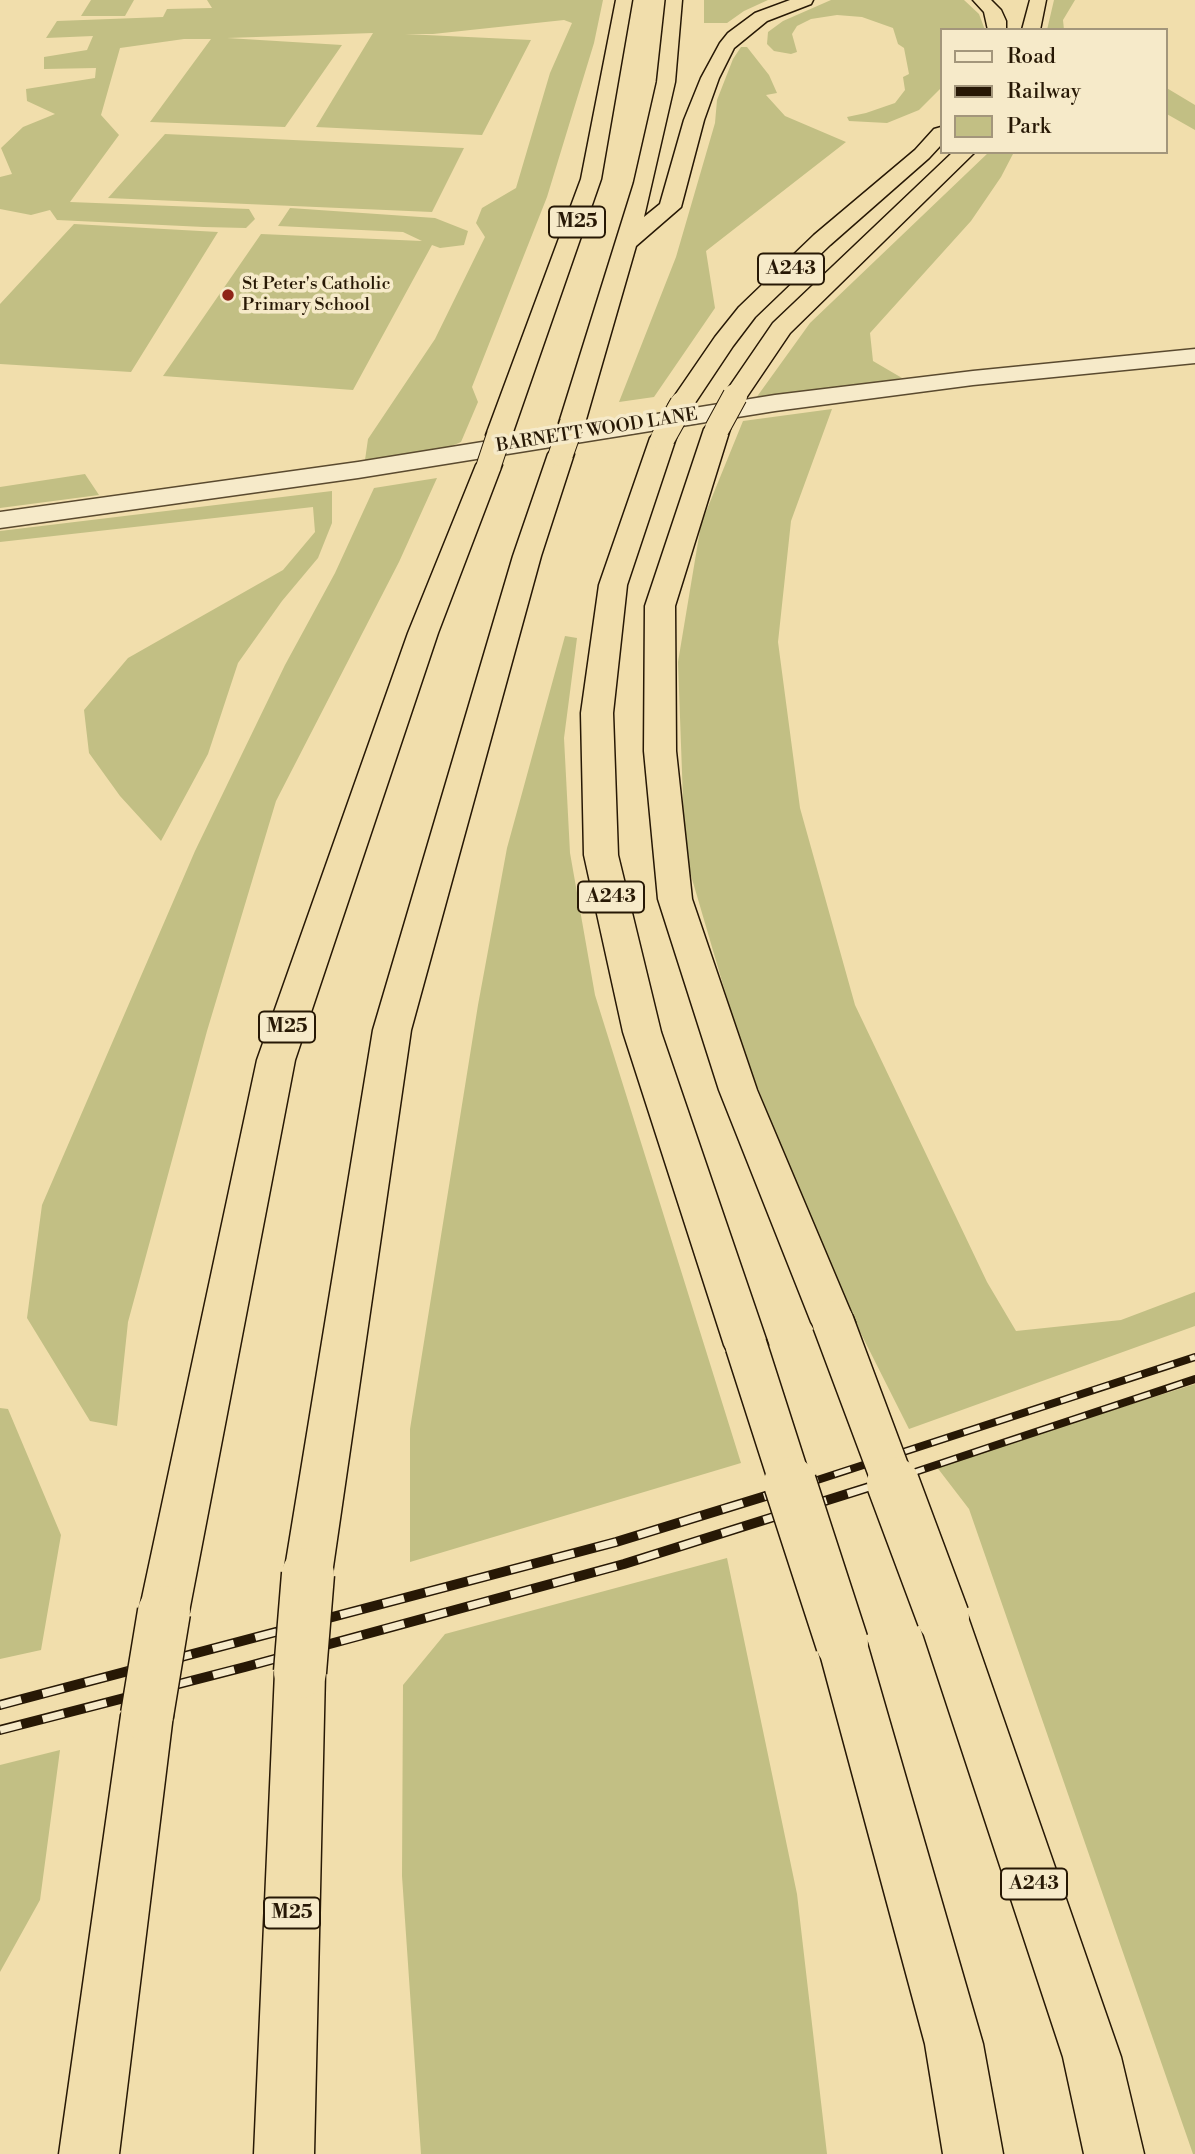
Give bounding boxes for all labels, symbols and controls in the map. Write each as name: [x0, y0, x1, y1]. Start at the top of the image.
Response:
legend: [940, 28, 1167, 154]
text: Road: [1007, 44, 1056, 70]
text: Railway: [1007, 79, 1081, 105]
text: Park: [1007, 114, 1051, 140]
road number: M25: [549, 206, 605, 238]
road number: A243: [758, 254, 824, 284]
place label: St Peter's Catholic Primary School: [242, 274, 391, 316]
marker: St Peter's Catholic Primary School: [220, 287, 236, 303]
street label: BARNETT WOOD LANE: [495, 404, 699, 458]
road number: A243: [578, 882, 644, 912]
road number: M25: [259, 1012, 315, 1042]
road number: A243: [1001, 1868, 1067, 1900]
road number: M25: [264, 1898, 320, 1928]

